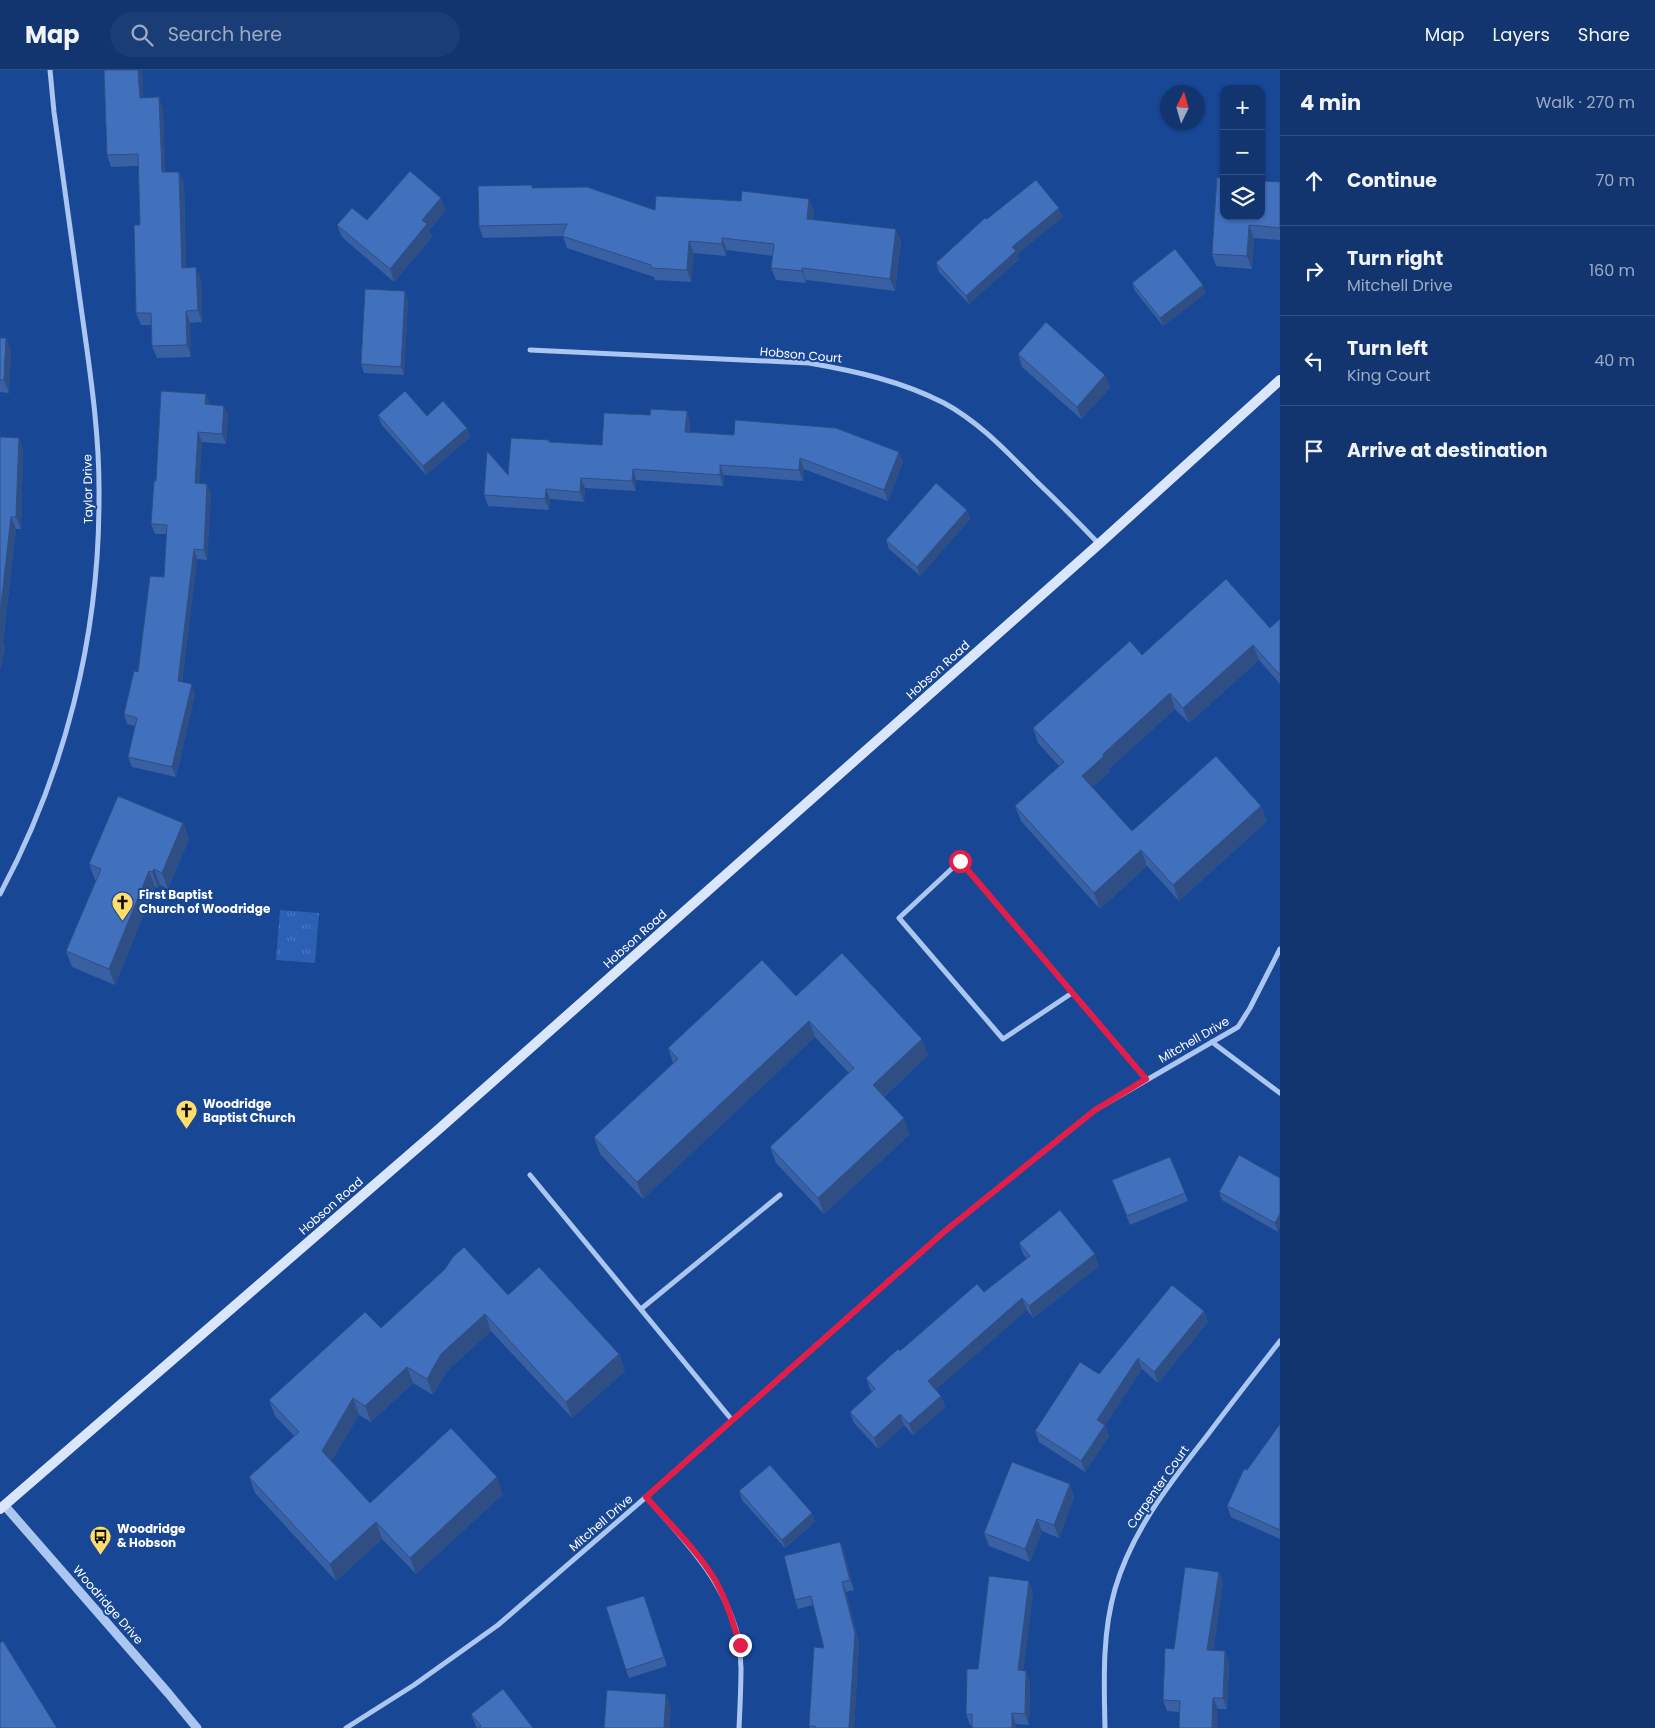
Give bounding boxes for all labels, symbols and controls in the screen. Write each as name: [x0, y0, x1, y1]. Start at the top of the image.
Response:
search box: [110, 12, 460, 57]
text: Map: [25, 18, 80, 51]
icon: search: [128, 21, 156, 49]
text: Search here: [168, 21, 282, 48]
text: Map: [1425, 22, 1465, 47]
text: Layers: [1493, 22, 1550, 47]
text: Share: [1578, 22, 1630, 47]
north arrow: [1160, 85, 1205, 130]
map controls: [1220, 85, 1265, 220]
button: +: [1220, 85, 1265, 130]
text: 4 min: [1300, 88, 1361, 117]
text: Walk · 270 m: [1536, 91, 1635, 114]
button: −: [1220, 130, 1265, 175]
icon: ahead: [1300, 167, 1328, 195]
text: Continue: [1347, 167, 1437, 194]
text: 70 m: [1595, 169, 1635, 192]
button: layers: [1220, 175, 1265, 220]
text: Turn right: [1347, 245, 1443, 272]
icon: right: [1300, 257, 1328, 285]
text: 160 m: [1589, 259, 1635, 282]
text: Mitchell Drive: [1347, 274, 1453, 297]
text: Turn left: [1347, 335, 1428, 362]
street label: Hobson Court: [759, 342, 843, 367]
icon: left: [1300, 347, 1328, 375]
text: 40 m: [1594, 349, 1635, 372]
text: King Court: [1347, 364, 1430, 387]
icon: arrive: [1300, 437, 1328, 465]
text: Arrive at destination: [1347, 437, 1548, 464]
street label: Taylor Drive: [78, 454, 97, 524]
street label: Hobson Road: [902, 637, 973, 703]
route start: [949, 850, 972, 873]
place label: First Baptist Church of Woodridge: [139, 886, 271, 917]
church icon: First Baptist Church of Woodridge: [111, 890, 135, 921]
street label: Hobson Road: [599, 906, 670, 972]
street label: Mitchell Drive: [1155, 1012, 1232, 1067]
place label: Woodridge Baptist Church: [203, 1095, 296, 1126]
church icon: Woodridge Baptist Church: [175, 1099, 199, 1130]
street label: Hobson Road: [295, 1173, 366, 1238]
street label: Carpenter Court: [1123, 1442, 1193, 1532]
street label: Mitchell Drive: [565, 1490, 636, 1555]
place label: Woodridge & Hobson: [117, 1520, 186, 1551]
bus stop icon: Woodridge & Hobson: [89, 1524, 113, 1555]
street label: Woodridge Drive: [69, 1562, 147, 1648]
route end: [729, 1634, 752, 1657]

